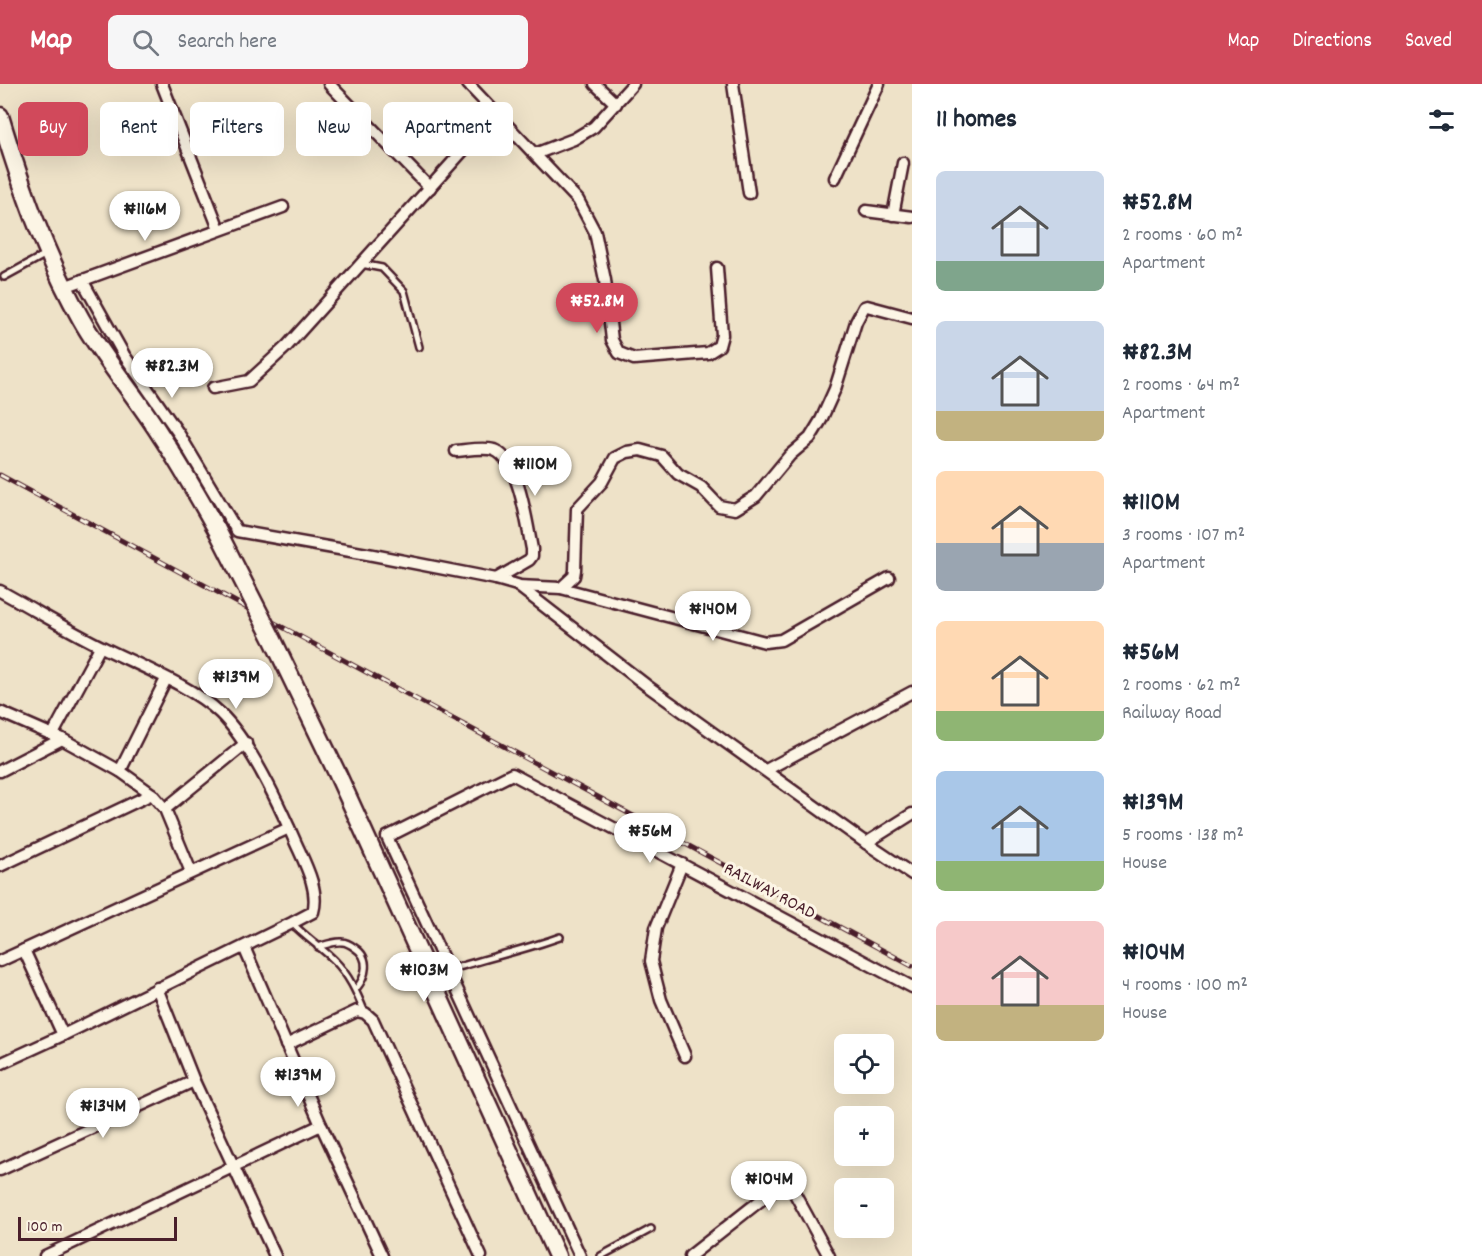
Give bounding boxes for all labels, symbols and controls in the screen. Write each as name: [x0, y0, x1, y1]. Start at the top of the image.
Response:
search box: [108, 15, 528, 69]
text: Map: [30, 22, 72, 62]
icon: search: [129, 26, 162, 59]
text: Search here: [177, 27, 277, 58]
text: Map: [1228, 27, 1259, 57]
text: Directions: [1292, 27, 1372, 57]
text: Saved: [1405, 27, 1452, 57]
chip: Buy: [18, 102, 88, 156]
chip: Rent: [100, 102, 178, 156]
chip: Filters: [190, 102, 284, 156]
chip: New: [296, 102, 371, 156]
chip: Apartment: [383, 102, 513, 156]
text: 11 homes: [936, 102, 1017, 139]
icon: filters: [1425, 104, 1458, 137]
text: ₦52.8M: [1122, 185, 1193, 222]
pin: ₦116M: [103, 191, 187, 242]
icon: home: [984, 195, 1056, 267]
text: ₦116M: [123, 196, 167, 224]
text: 2 rooms · 60 m²: [1122, 222, 1243, 250]
text: Apartment: [1122, 250, 1205, 278]
pin: ₦52.8M: [548, 283, 646, 334]
text: ₦52.8M: [570, 288, 624, 316]
text: ₦82.3M: [1122, 335, 1192, 372]
icon: home: [984, 345, 1056, 417]
pin: ₦82.3M: [123, 348, 221, 399]
text: ₦82.3M: [145, 353, 199, 381]
text: 2 rooms · 64 m²: [1122, 372, 1240, 400]
text: Apartment: [1122, 400, 1205, 428]
pin: ₦110M: [493, 446, 577, 497]
text: ₦110M: [513, 451, 557, 479]
text: ₦110M: [1122, 485, 1180, 522]
icon: home: [984, 495, 1056, 567]
text: 3 rooms · 107 m²: [1122, 522, 1245, 550]
text: Apartment: [1122, 550, 1205, 578]
pin: ₦140M: [671, 591, 755, 642]
text: ₦140M: [689, 596, 737, 624]
text: ₦56M: [1122, 635, 1179, 672]
icon: home: [984, 645, 1056, 717]
pin: ₦139M: [194, 659, 278, 710]
text: ₦139M: [212, 664, 260, 692]
text: 2 rooms · 62 m²: [1122, 672, 1241, 700]
text: Railway Road: [1122, 700, 1222, 728]
text: ₦139M: [1122, 785, 1184, 822]
icon: home: [984, 795, 1056, 867]
pin: ₦56M: [614, 813, 686, 864]
text: ₦56M: [628, 818, 672, 846]
text: 5 rooms · 138 m²: [1122, 822, 1244, 850]
text: House: [1122, 850, 1167, 878]
street label: RAILWAY ROAD: [719, 857, 819, 927]
text: ₦104M: [1122, 935, 1185, 972]
icon: home: [984, 945, 1056, 1017]
pin: ₦103M: [382, 952, 466, 1003]
text: ₦103M: [399, 957, 449, 985]
text: 4 rooms · 100 m²: [1122, 972, 1248, 1000]
text: House: [1122, 1000, 1167, 1028]
map controls: [834, 1034, 894, 1238]
button: locate: [834, 1034, 894, 1094]
pin: ₦139M: [256, 1057, 340, 1108]
text: ₦139M: [274, 1062, 322, 1090]
pin: ₦134M: [61, 1088, 145, 1139]
text: ₦134M: [80, 1093, 126, 1121]
button: +: [834, 1106, 894, 1166]
pin: ₦104M: [727, 1161, 811, 1212]
text: ₦104M: [745, 1166, 793, 1194]
button: −: [834, 1178, 894, 1238]
scale bar: [18, 1214, 177, 1242]
text: 100 m: [27, 1216, 63, 1239]

